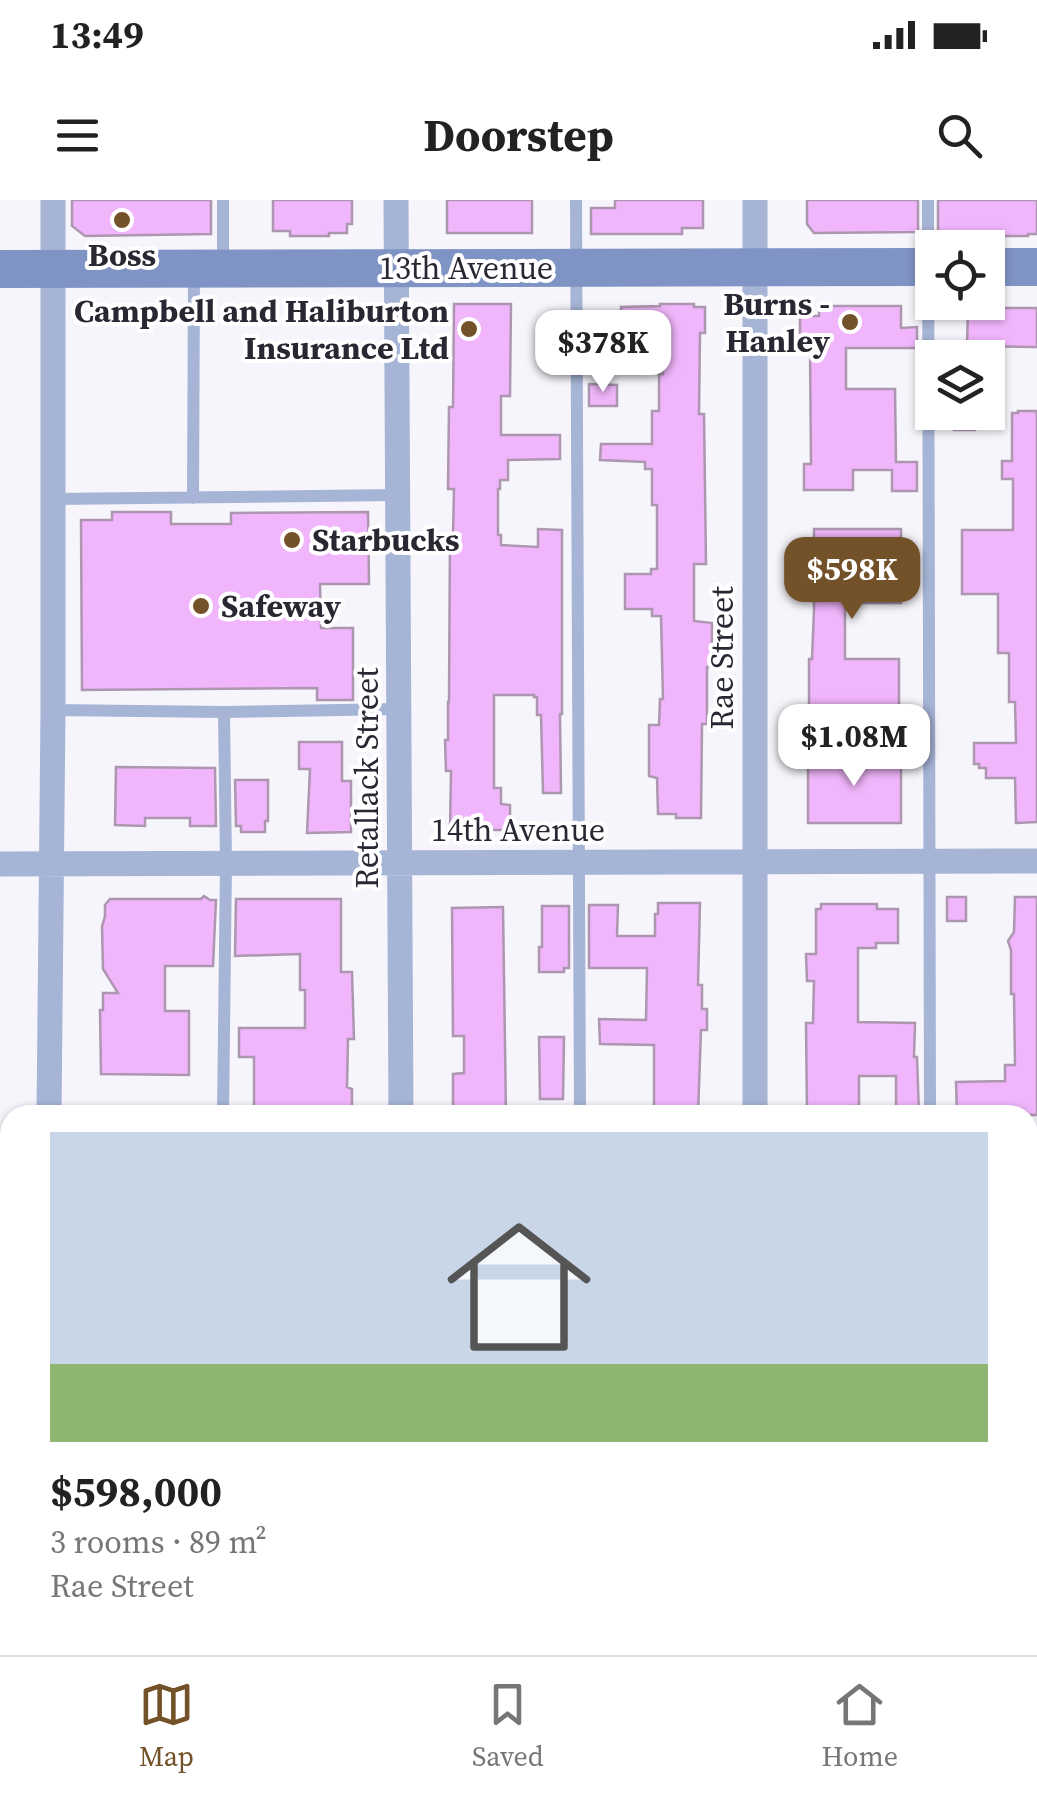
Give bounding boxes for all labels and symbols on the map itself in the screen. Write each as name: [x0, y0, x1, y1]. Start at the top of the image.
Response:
marker: Boss: [111, 209, 133, 231]
place label: Boss: [88, 233, 156, 277]
street label: 13th Avenue: [379, 246, 553, 290]
place label: Burns - Hanley: [723, 282, 830, 363]
place label: Campbell and Haliburton Insurance Ltd: [74, 289, 449, 370]
pin: $378K: [533, 310, 673, 395]
marker: Burns - Hanley: [839, 311, 861, 333]
marker: Campbell and Haliburton Insurance Ltd: [458, 318, 480, 340]
place label: Starbucks: [312, 518, 459, 562]
marker: Starbucks: [281, 529, 303, 551]
pin: $598K: [782, 537, 922, 622]
place label: Safeway: [221, 584, 341, 628]
street label: Rae Street: [700, 586, 744, 730]
marker: Safeway: [190, 595, 212, 617]
street label: Retallack Street: [345, 667, 389, 889]
pin: $1.08M: [773, 704, 935, 789]
street label: 14th Avenue: [431, 808, 605, 852]

